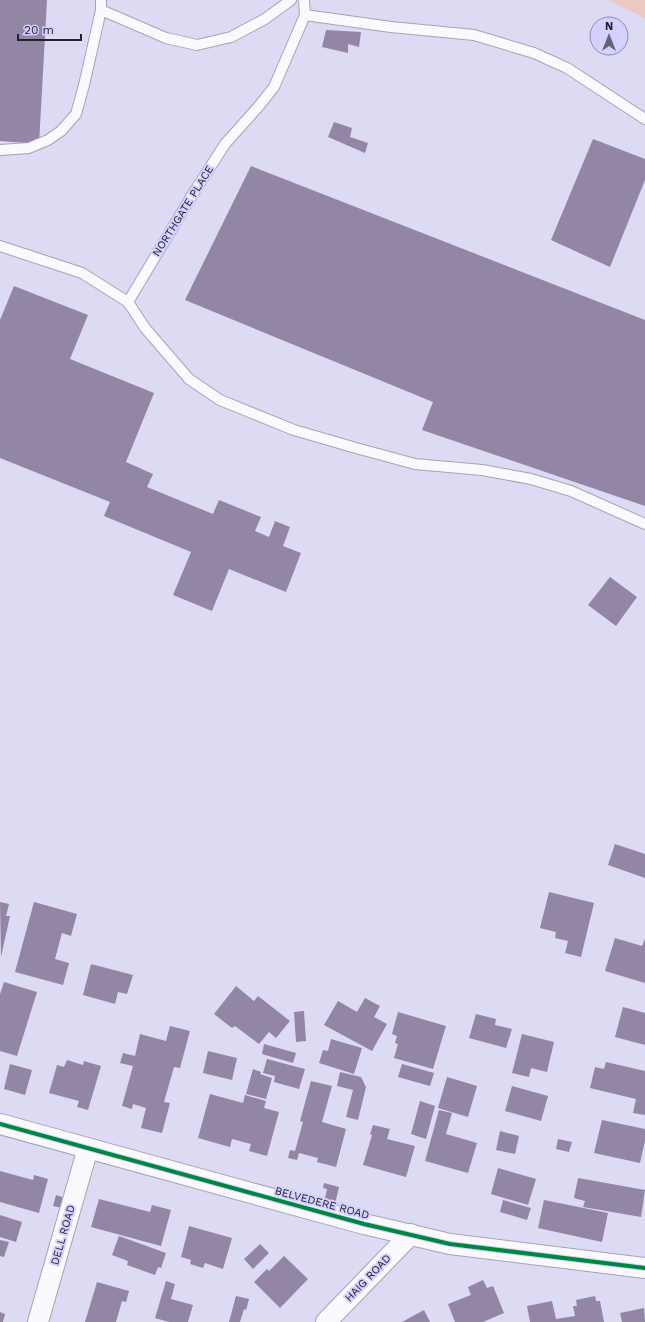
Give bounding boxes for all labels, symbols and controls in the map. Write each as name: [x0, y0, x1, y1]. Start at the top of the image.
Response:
scale bar: [18, 16, 81, 42]
north arrow: [589, 16, 629, 56]
text: N: [605, 20, 613, 33]
text: 20 m: [24, 23, 54, 37]
street label: NORTHGATE PLACE: [150, 163, 216, 259]
street label: BELVEDERE ROAD: [273, 1184, 371, 1222]
street label: DELL ROAD: [48, 1203, 78, 1267]
street label: HAIG ROAD: [342, 1252, 394, 1304]

